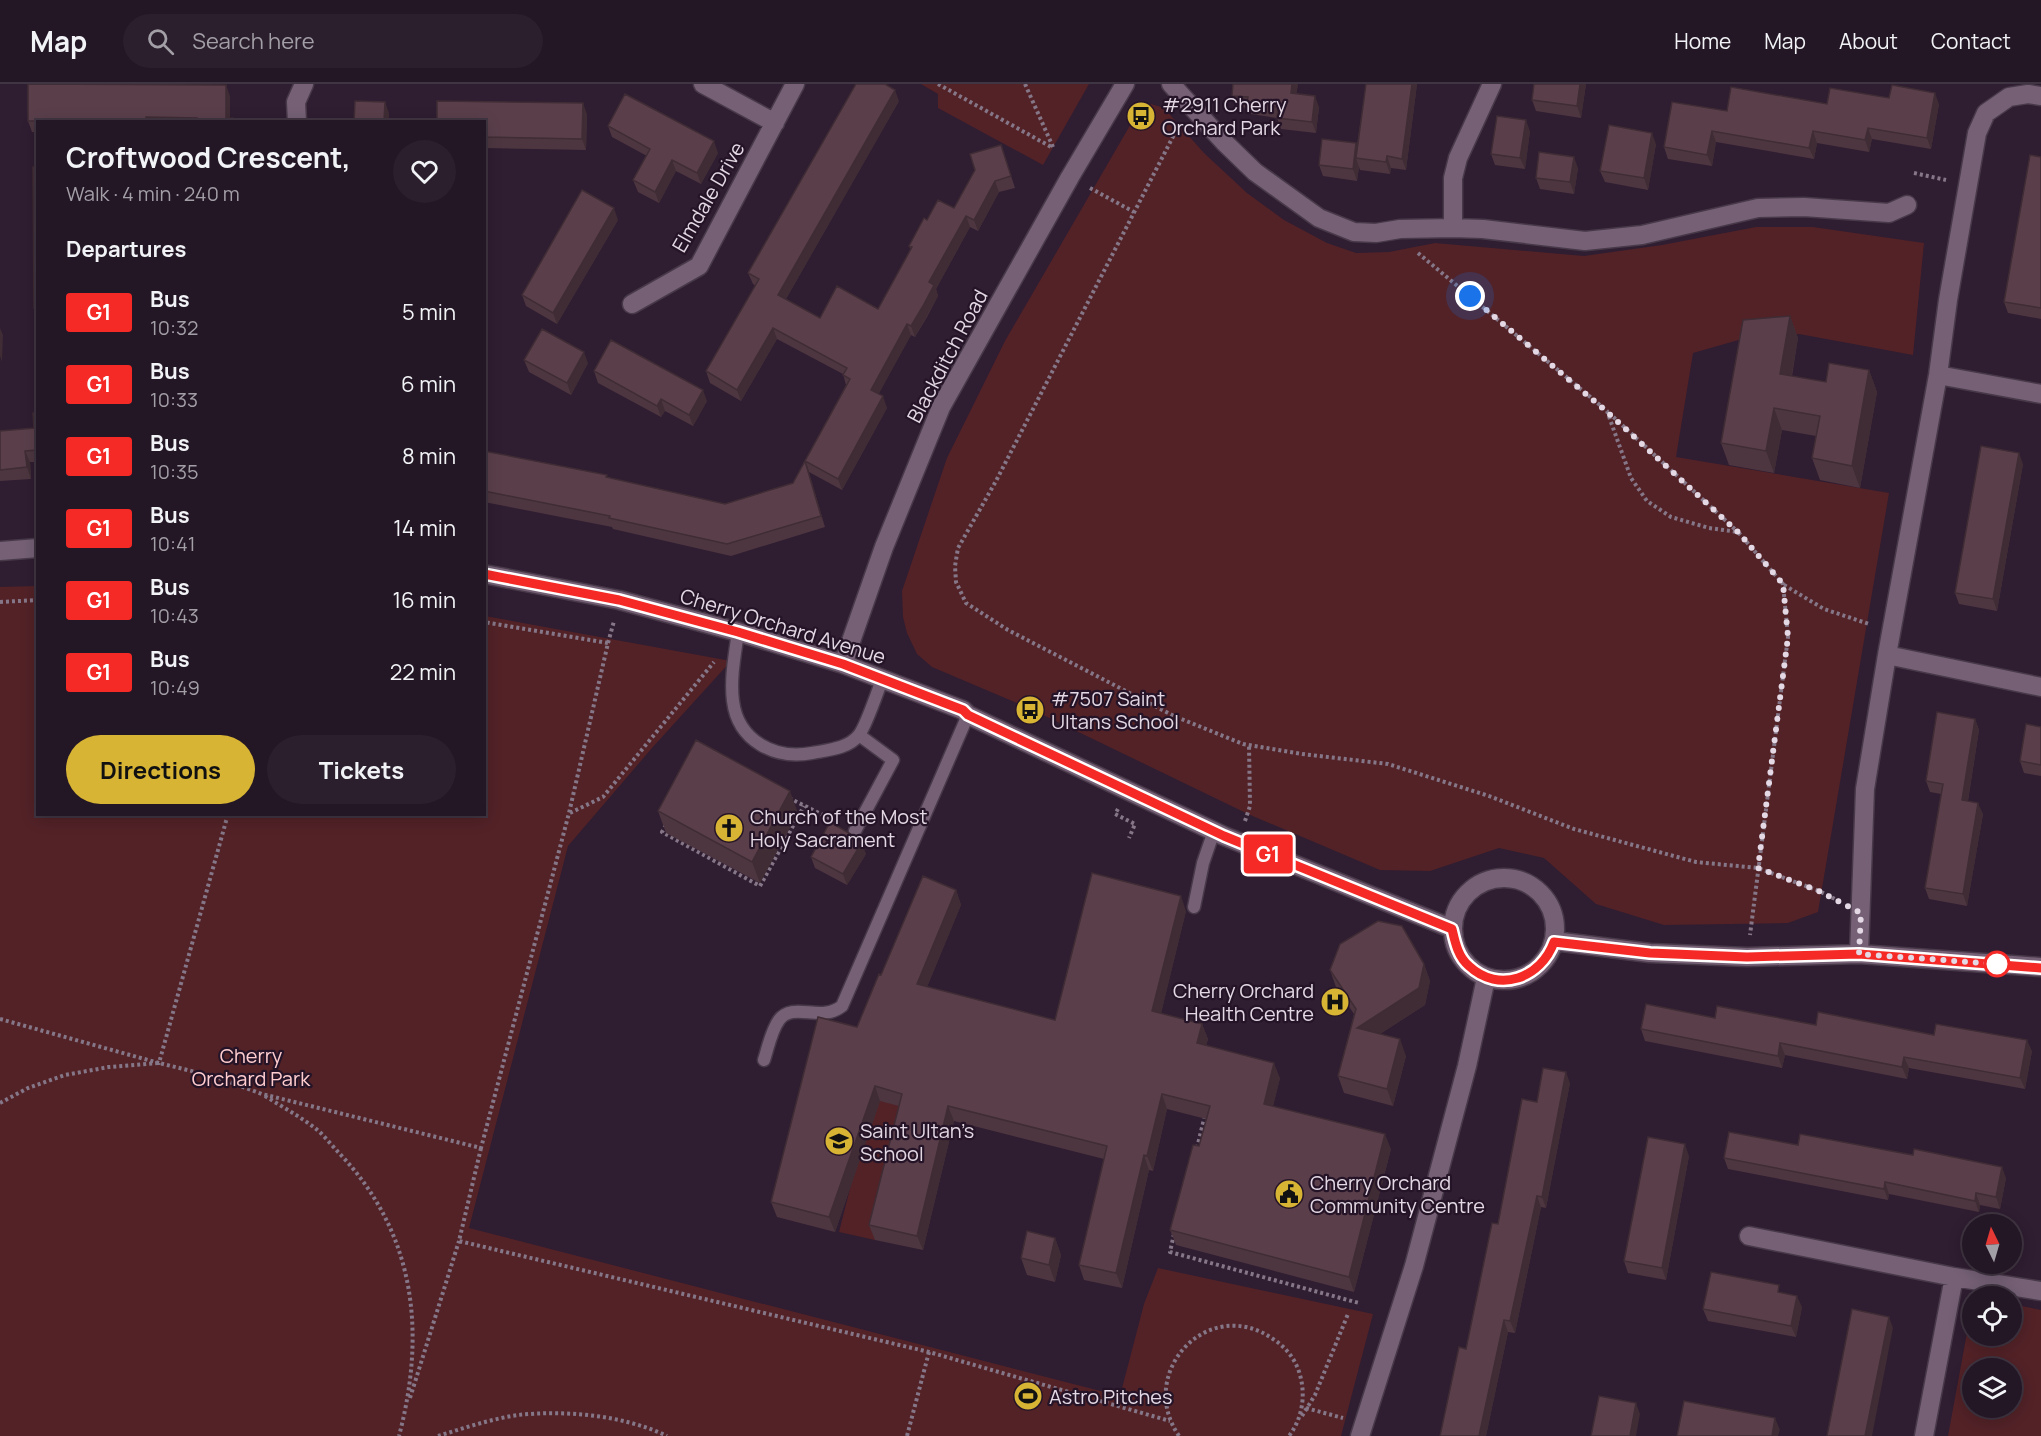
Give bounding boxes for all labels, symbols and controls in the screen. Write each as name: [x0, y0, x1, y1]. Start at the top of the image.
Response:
search box: [123, 14, 543, 68]
text: Map: [30, 22, 87, 60]
icon: search: [144, 25, 177, 58]
text: Search here: [192, 26, 315, 56]
text: Home: [1674, 27, 1731, 55]
text: Map: [1764, 27, 1806, 55]
text: About: [1839, 27, 1898, 55]
text: Contact: [1931, 27, 2011, 55]
place label: #2911 Cherry Orchard Park: [1162, 91, 1287, 141]
bus stop icon: #2911 Cherry Orchard Park: [1125, 100, 1157, 132]
street label: Elmdale Drive: [666, 137, 750, 257]
text: Croftwood Crescent,: [66, 138, 351, 176]
button: heart: [393, 140, 456, 203]
text: Walk · 4 min · 240 m: [66, 180, 240, 207]
text: Departures: [66, 234, 186, 264]
your location: [1455, 281, 1485, 311]
text: Bus: [150, 284, 190, 314]
street label: Blackditch Road: [901, 285, 993, 427]
text: 5 min: [402, 297, 456, 327]
text: G1: [87, 298, 111, 326]
text: 10:32: [150, 314, 198, 341]
text: Bus: [150, 356, 190, 386]
text: 6 min: [401, 369, 456, 399]
text: G1: [87, 370, 111, 398]
text: 10:33: [150, 386, 198, 413]
text: Bus: [150, 428, 190, 458]
text: 8 min: [402, 441, 456, 471]
text: G1: [87, 442, 111, 470]
text: 10:35: [150, 458, 199, 485]
text: Bus: [150, 500, 190, 530]
text: 14 min: [393, 513, 456, 543]
text: G1: [87, 514, 111, 542]
text: 10:41: [150, 530, 196, 557]
text: Bus: [150, 572, 190, 602]
street label: Cherry Orchard Avenue: [677, 582, 889, 670]
text: 16 min: [393, 585, 456, 615]
text: G1: [87, 586, 111, 614]
text: 10:43: [150, 602, 199, 629]
text: Bus: [150, 644, 190, 674]
text: 22 min: [390, 657, 456, 687]
text: G1: [87, 658, 111, 686]
text: 10:49: [150, 674, 200, 701]
place label: #7507 Saint Ultans School: [1051, 685, 1179, 735]
bus stop icon: #7507 Saint Ultans School: [1014, 694, 1046, 726]
button: Directions: [66, 735, 255, 804]
button: Tickets: [267, 735, 456, 804]
place label: Church of the Most Holy Sacrament: [750, 803, 928, 853]
church icon: Church of the Most Holy Sacrament: [713, 812, 745, 844]
line badge: G1: [1241, 834, 1295, 874]
text: G1: [1256, 840, 1280, 868]
unlabelled marker: [1984, 951, 2010, 977]
place label: Cherry Orchard Health Centre: [1173, 977, 1314, 1027]
hospital icon: Cherry Orchard Health Centre: [1319, 986, 1351, 1018]
park label: Cherry Orchard Park: [192, 1042, 311, 1092]
place label: Saint Ultan’s School: [860, 1117, 974, 1167]
school or university icon: Saint Ultan’s School: [823, 1125, 855, 1157]
place label: Cherry Orchard Community Centre: [1310, 1169, 1485, 1219]
public building icon: Cherry Orchard Community Centre: [1273, 1178, 1305, 1210]
north arrow: [1962, 1214, 2022, 1274]
map controls: [1962, 1214, 2022, 1418]
button: locate: [1962, 1286, 2022, 1346]
button: layers: [1962, 1358, 2022, 1418]
sports icon: Astro Pitches: [1012, 1380, 1044, 1412]
place label: Astro Pitches: [1049, 1383, 1173, 1410]

